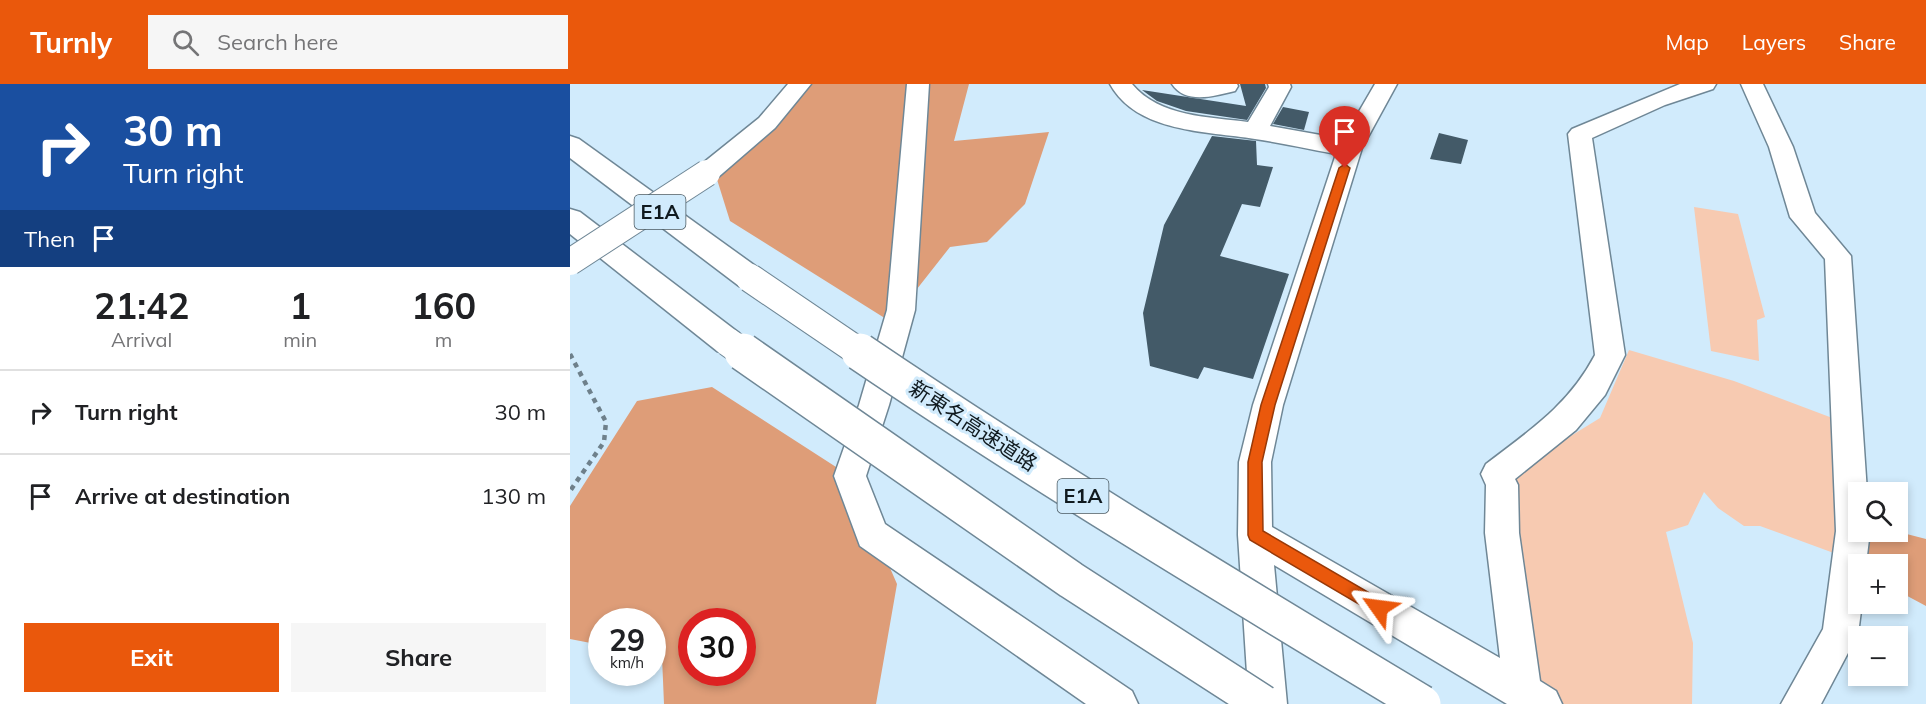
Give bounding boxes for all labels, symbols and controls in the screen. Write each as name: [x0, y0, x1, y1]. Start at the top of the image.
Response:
search box: [148, 15, 568, 69]
text: Turnly: [30, 25, 112, 60]
icon: search: [169, 26, 202, 59]
text: Search here: [217, 28, 338, 56]
text: Map: [1666, 29, 1709, 55]
text: Layers: [1742, 29, 1806, 55]
text: Share: [1839, 29, 1896, 55]
text: 30 m: [123, 104, 223, 157]
pin: [1319, 106, 1370, 168]
icon: right: [24, 108, 102, 186]
icon: arrive: [1328, 115, 1361, 148]
text: Turn right: [123, 156, 243, 190]
road number: E1A: [634, 195, 686, 229]
icon: arrive: [87, 222, 120, 255]
text: Then: [24, 225, 75, 253]
text: 21:42: [94, 283, 189, 328]
text: 1: [289, 283, 311, 328]
text: 160: [411, 283, 476, 328]
text: Arrival: [111, 327, 172, 352]
text: min: [283, 327, 317, 352]
text: m: [435, 327, 452, 352]
street label: 新東名高速道路: [905, 374, 1042, 476]
icon: right: [24, 396, 57, 429]
text: Turn right: [75, 398, 178, 426]
text: 30 m: [495, 398, 546, 426]
road number: E1A: [1058, 479, 1108, 513]
icon: arrive: [24, 480, 57, 513]
text: Arrive at destination: [75, 482, 290, 510]
text: 130 m: [481, 482, 546, 510]
map controls: [1848, 482, 1908, 686]
button: search: [1848, 482, 1908, 542]
button: +: [1848, 554, 1908, 614]
position arrow: [1347, 576, 1411, 640]
speed limit sign: 30: [678, 608, 756, 686]
text: 29: [609, 621, 645, 659]
button: Exit: [24, 623, 279, 692]
button: Share: [291, 623, 546, 692]
button: −: [1848, 626, 1908, 686]
text: km/h: [610, 653, 644, 672]

